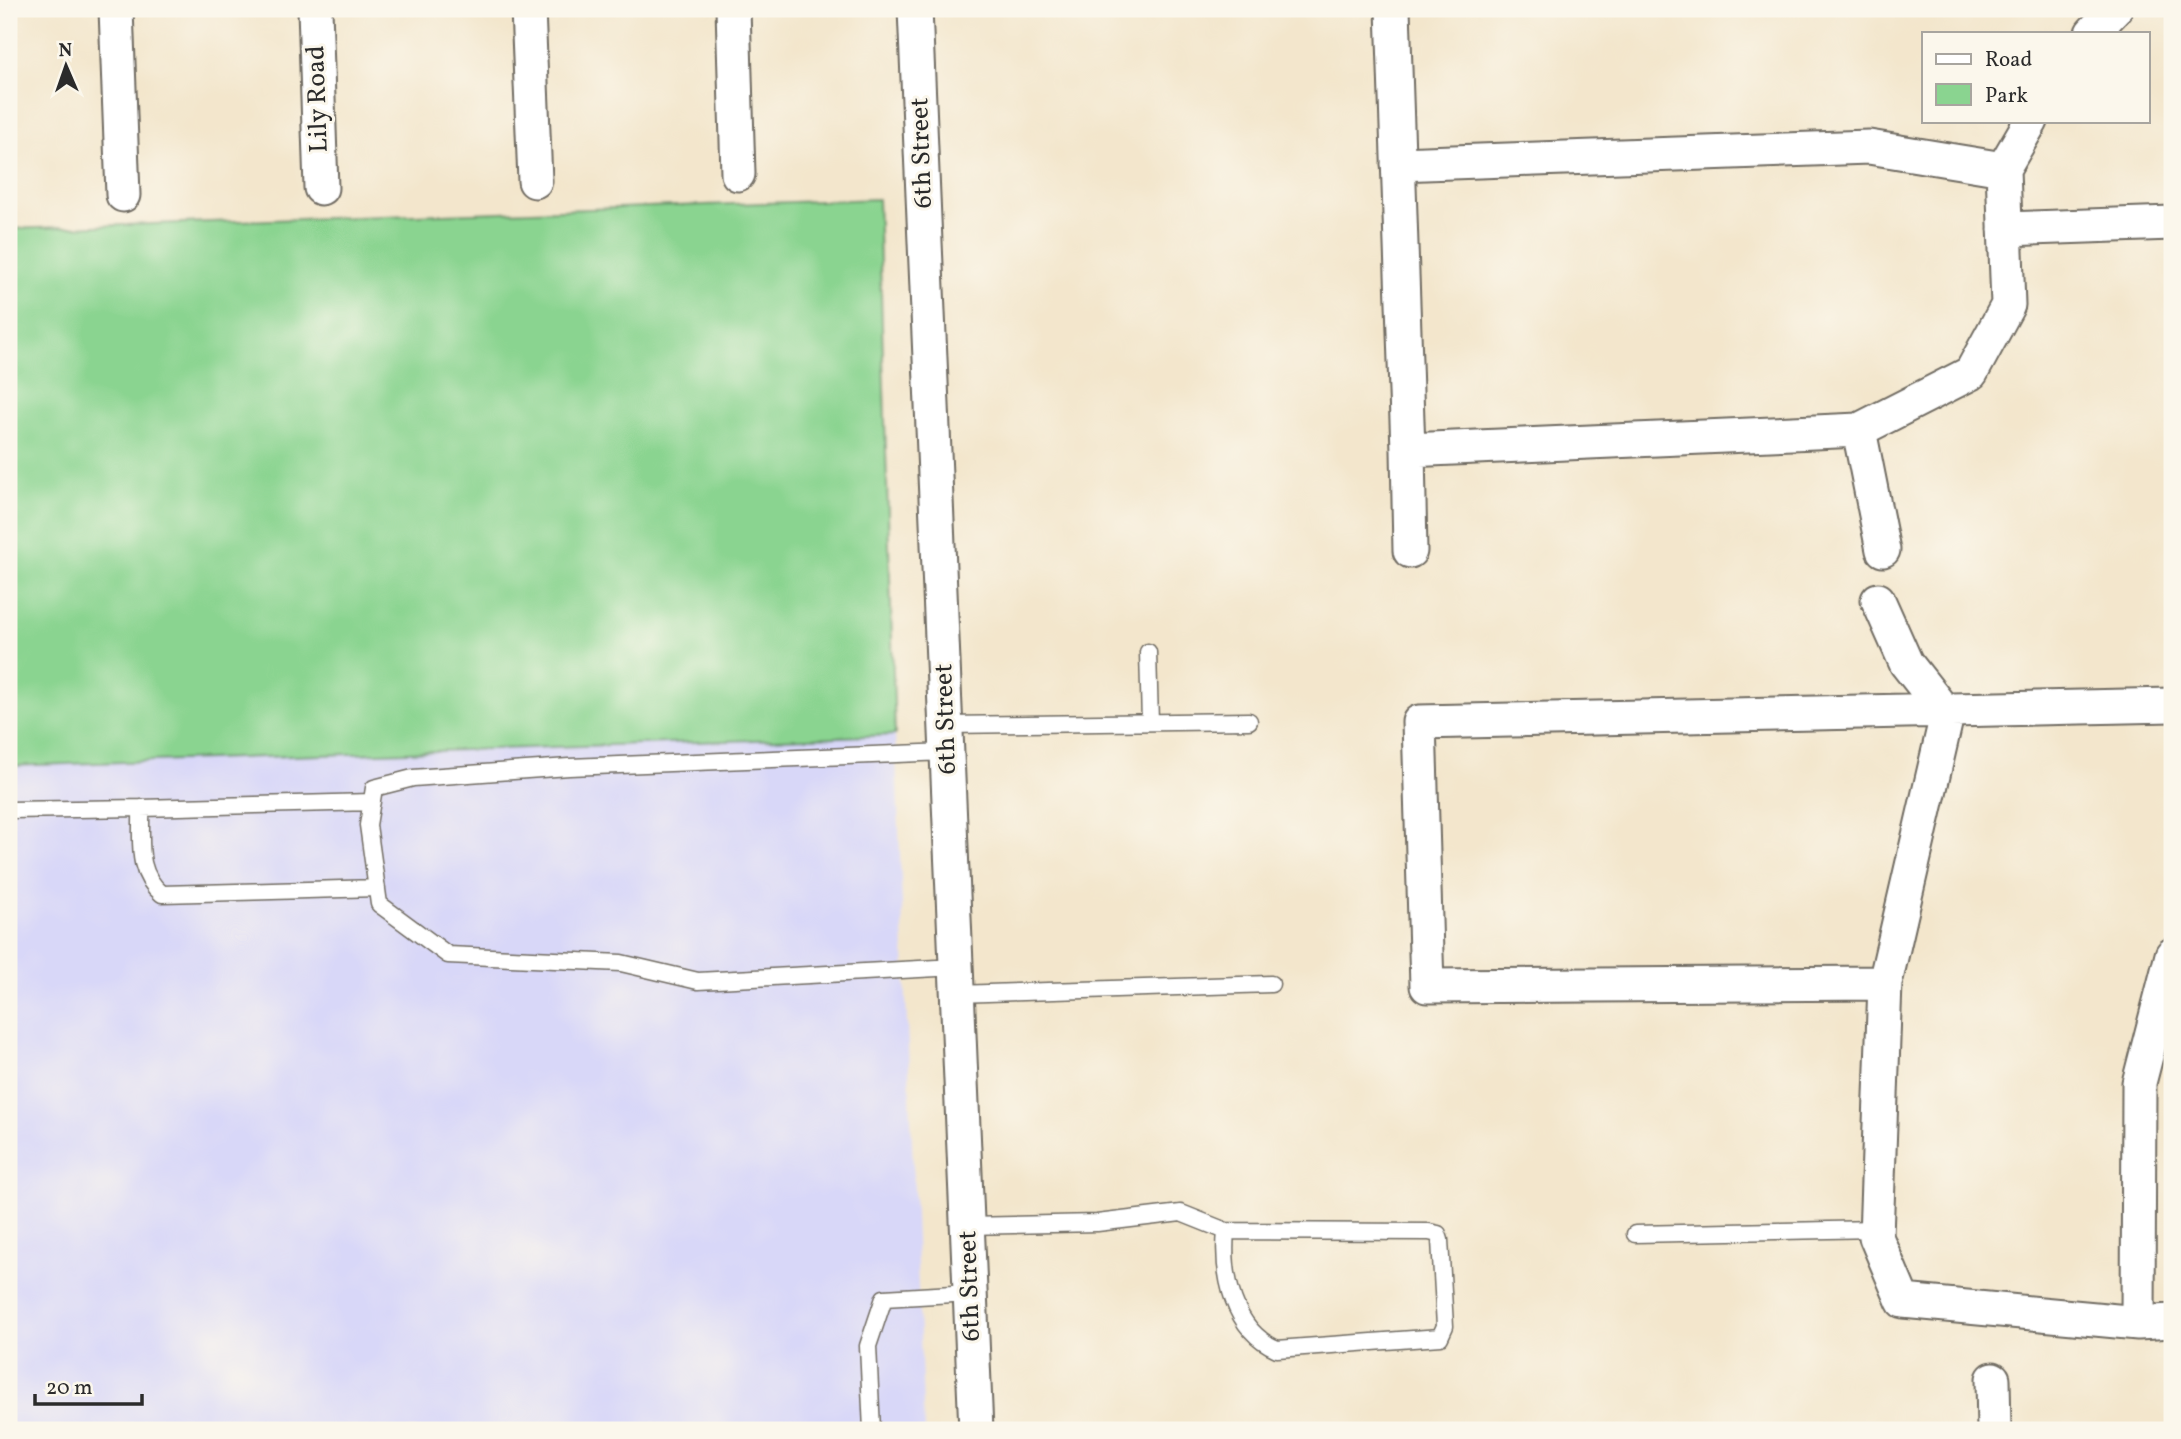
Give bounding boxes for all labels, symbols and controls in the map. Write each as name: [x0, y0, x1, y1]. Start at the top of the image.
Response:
north arrow: [32, 32, 102, 102]
legend: [1922, 32, 2150, 122]
text: N: [58, 38, 73, 64]
street label: Lily Road: [298, 45, 338, 153]
text: Road: [1985, 46, 2032, 75]
text: Park: [1985, 82, 2028, 111]
street label: 6th Street: [902, 97, 942, 209]
street label: 6th Street: [926, 663, 966, 775]
street label: 6th Street: [950, 1230, 990, 1342]
scale bar: [35, 1362, 142, 1406]
text: 20 m: [46, 1374, 92, 1403]

